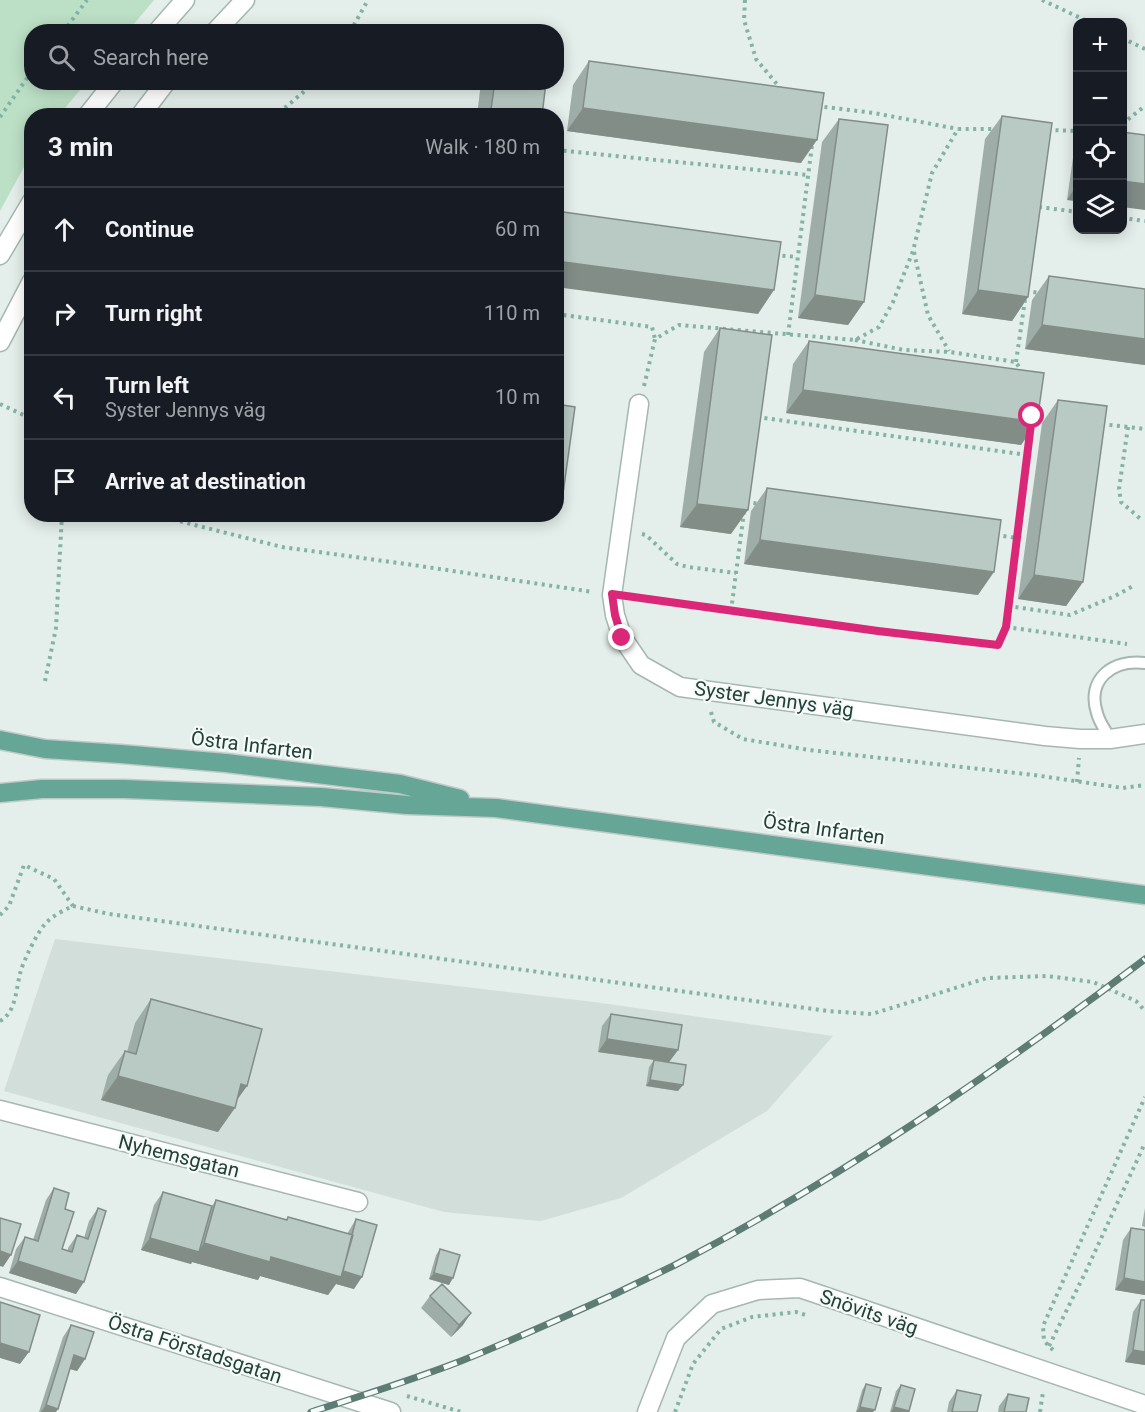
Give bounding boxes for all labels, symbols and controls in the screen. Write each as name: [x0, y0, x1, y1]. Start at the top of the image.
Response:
map controls: [1073, 18, 1127, 234]
button: +: [1073, 18, 1127, 72]
search box: [24, 24, 564, 90]
icon: search: [45, 41, 78, 74]
text: Search here: [93, 45, 209, 70]
button: −: [1073, 72, 1127, 126]
button: locate: [1073, 126, 1127, 180]
text: 3 min: [48, 132, 113, 162]
text: Walk · 180 m: [425, 135, 540, 159]
button: layers: [1073, 180, 1127, 234]
icon: ahead: [48, 213, 81, 246]
text: Continue: [105, 217, 194, 242]
text: 60 m: [495, 217, 540, 241]
icon: right: [48, 297, 81, 330]
text: Turn right: [105, 301, 202, 326]
text: 110 m: [484, 301, 540, 325]
text: Turn left: [105, 373, 189, 398]
icon: left: [48, 381, 81, 414]
text: 10 m: [495, 385, 540, 409]
text: Syster Jennys väg: [105, 398, 266, 422]
route start: [1018, 402, 1044, 428]
icon: arrive: [48, 465, 81, 498]
text: Arrive at destination: [105, 469, 306, 494]
route end: [608, 624, 634, 650]
street label: Syster Jennys väg: [693, 676, 855, 722]
street label: Östra Infarten: [190, 726, 314, 764]
street label: Östra Infarten: [762, 809, 886, 849]
street label: Nyhemsgatan: [116, 1129, 242, 1183]
street label: Snövits väg: [817, 1284, 921, 1340]
street label: Östra Förstadsgatan: [105, 1309, 285, 1389]

